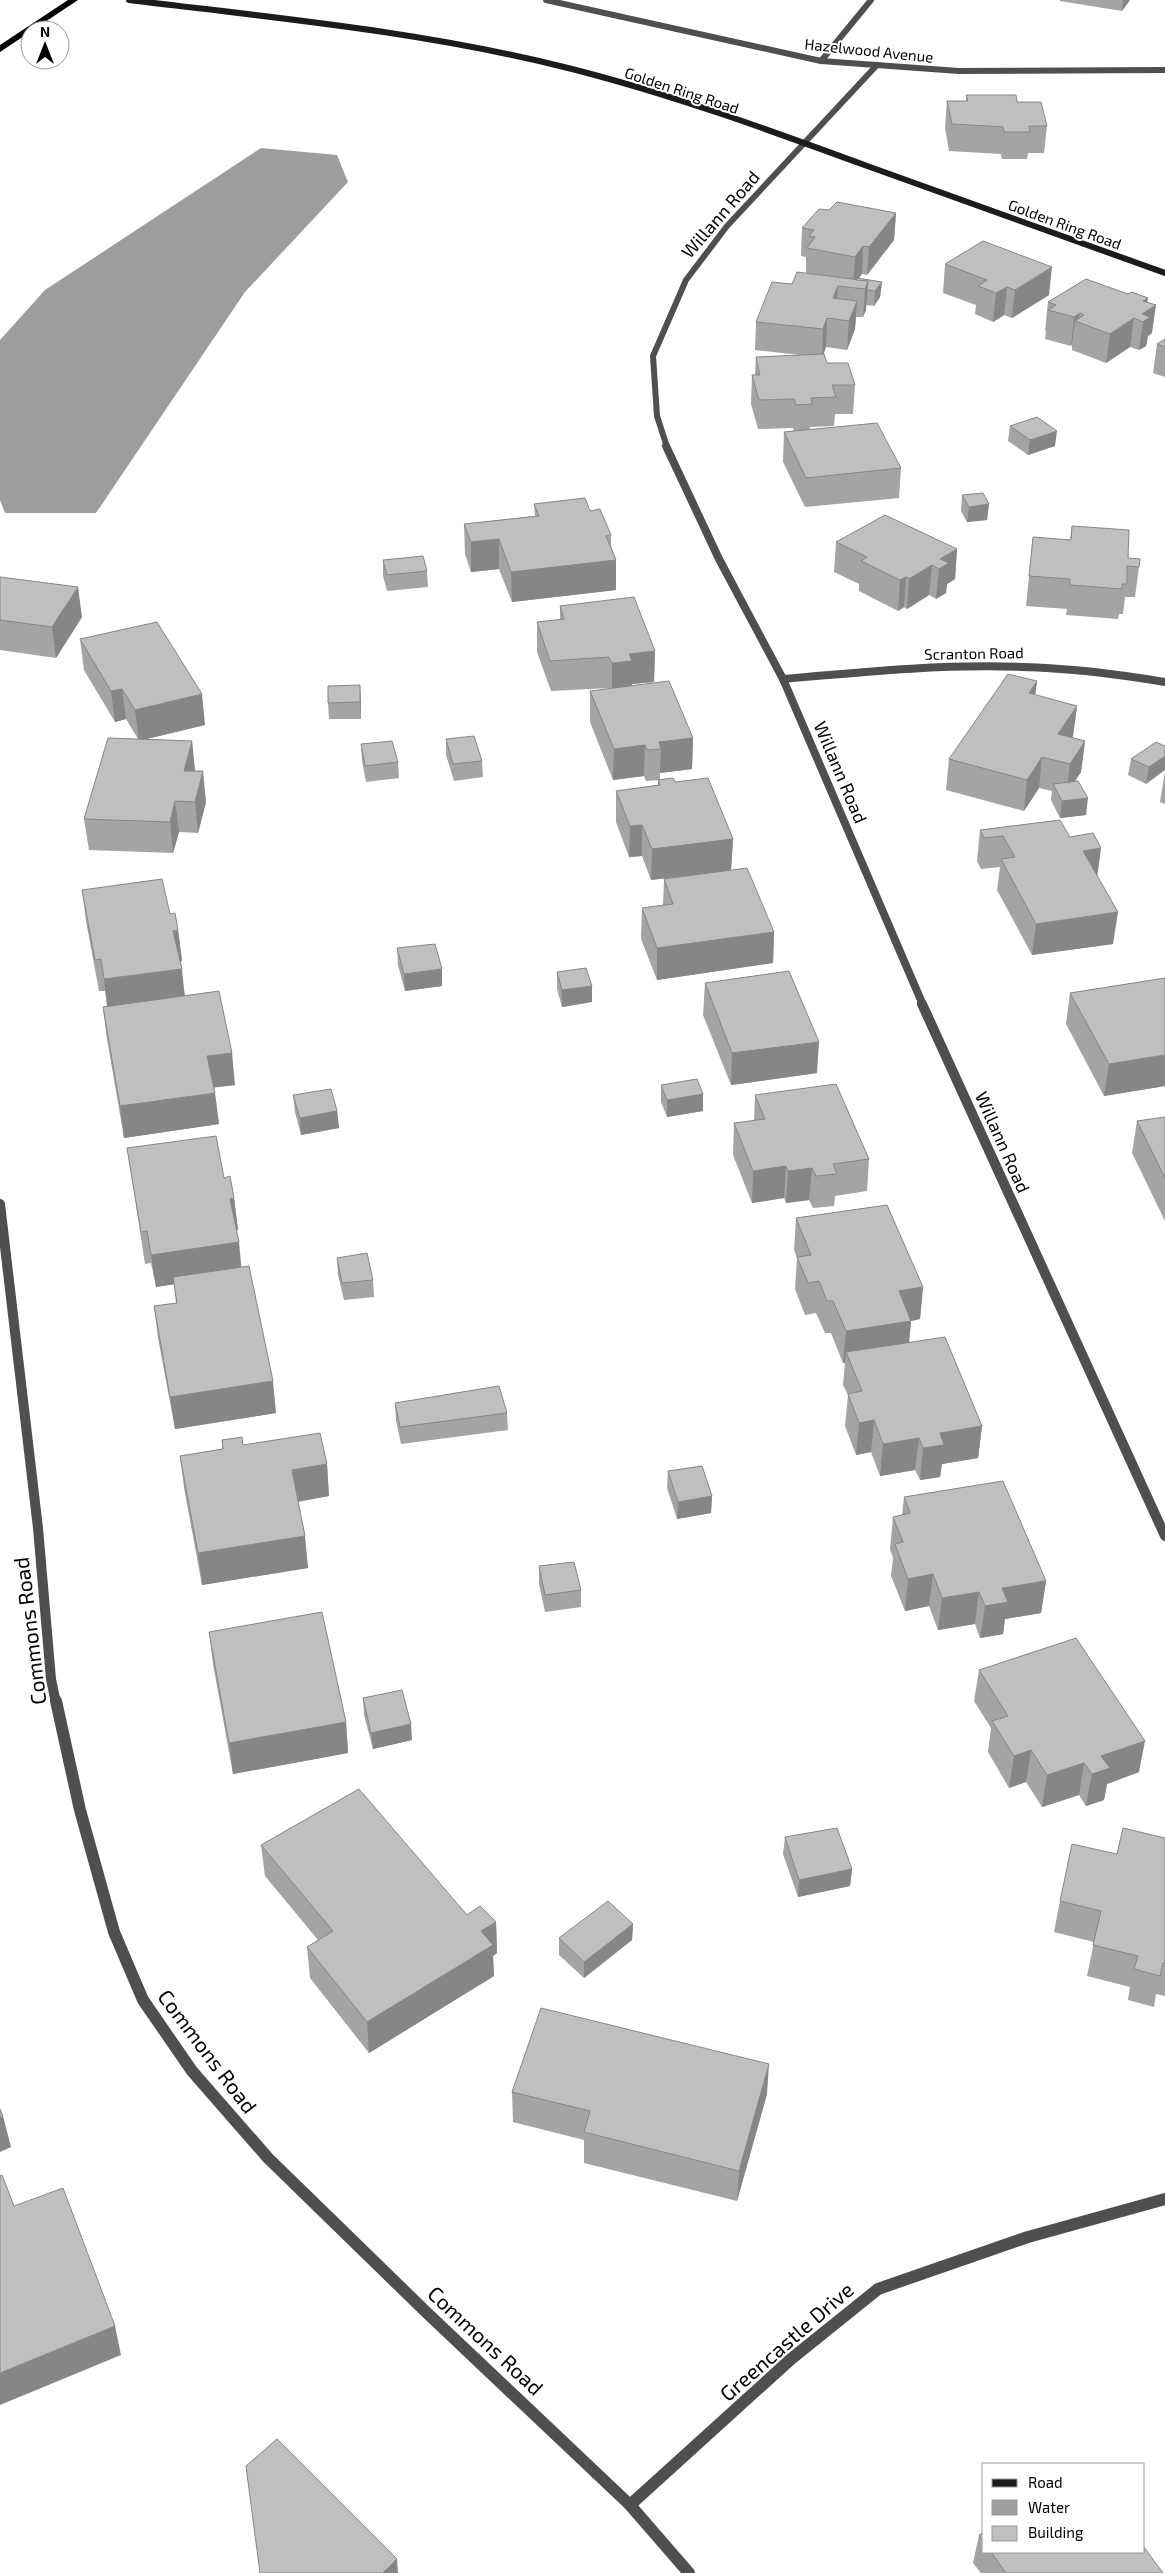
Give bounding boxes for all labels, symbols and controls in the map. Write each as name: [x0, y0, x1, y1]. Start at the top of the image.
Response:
north arrow: [20, 20, 70, 70]
text: N: [40, 23, 50, 40]
street label: Hazelwood Avenue: [804, 34, 934, 66]
street label: Golden Ring Road: [623, 63, 741, 117]
street label: Willann Road: [676, 166, 764, 262]
street label: Golden Ring Road: [1006, 195, 1124, 253]
street label: Scranton Road: [924, 643, 1024, 663]
street label: Willann Road: [810, 718, 872, 826]
street label: Willann Road: [971, 1088, 1035, 1196]
street label: Commons Road: [8, 1556, 50, 1706]
street label: Commons Road: [153, 1984, 263, 2118]
street label: Greencastle Drive: [714, 2276, 858, 2406]
street label: Commons Road: [423, 2280, 549, 2400]
legend: [982, 2463, 1145, 2553]
text: Road: [1028, 2473, 1063, 2491]
text: Water: [1028, 2498, 1070, 2516]
text: Building: [1028, 2523, 1084, 2541]

